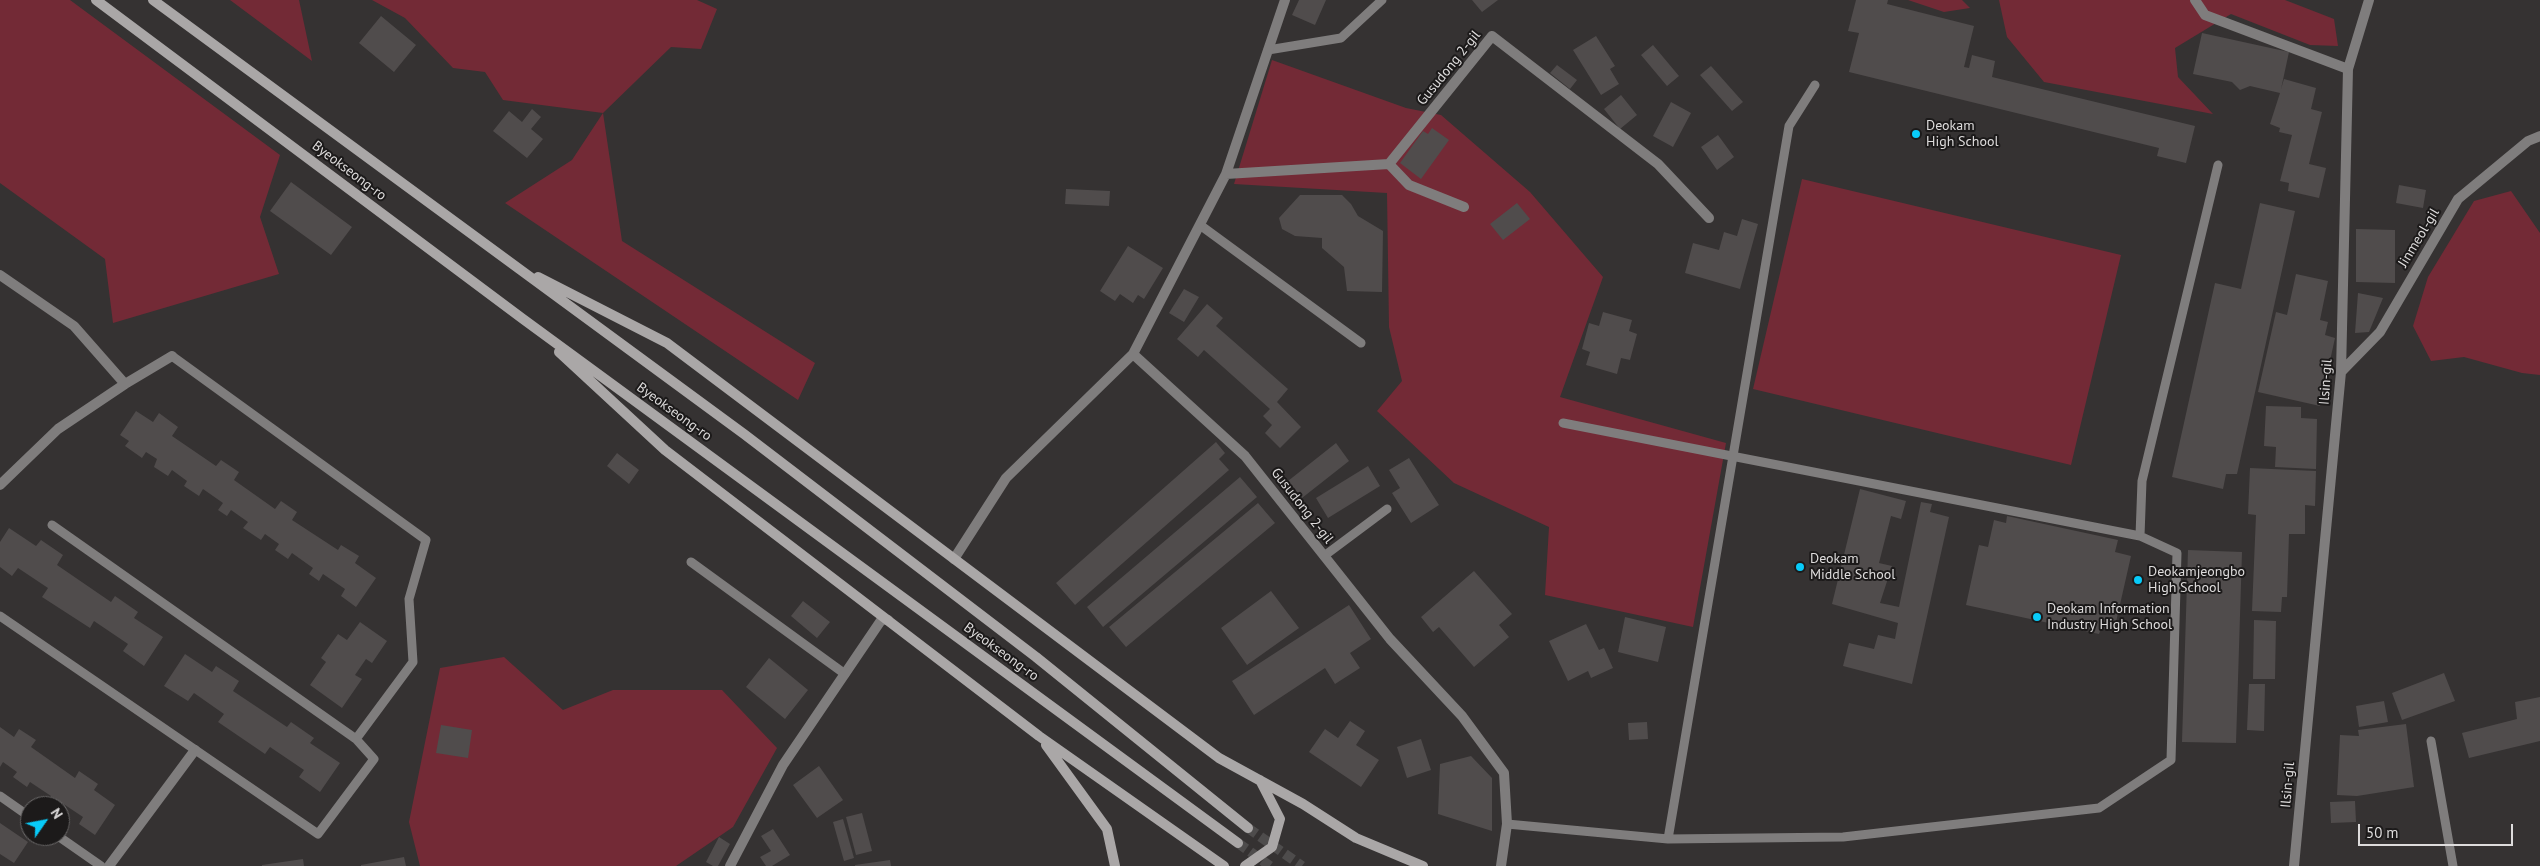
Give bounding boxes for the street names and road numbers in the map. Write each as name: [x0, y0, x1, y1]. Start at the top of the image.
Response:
street label: Gusudong 2-gil: [1414, 27, 1484, 109]
street label: Byeokseong-ro: [309, 138, 389, 204]
street label: Jinmeol-gil: [2395, 205, 2443, 271]
street label: Ilsin-gil: [2316, 359, 2336, 405]
street label: Byeokseong-ro: [633, 379, 715, 445]
street label: Gusudong 2-gil: [1267, 465, 1337, 547]
street label: Byeokseong-ro: [960, 619, 1042, 685]
street label: Ilsin-gil: [2278, 761, 2298, 809]

